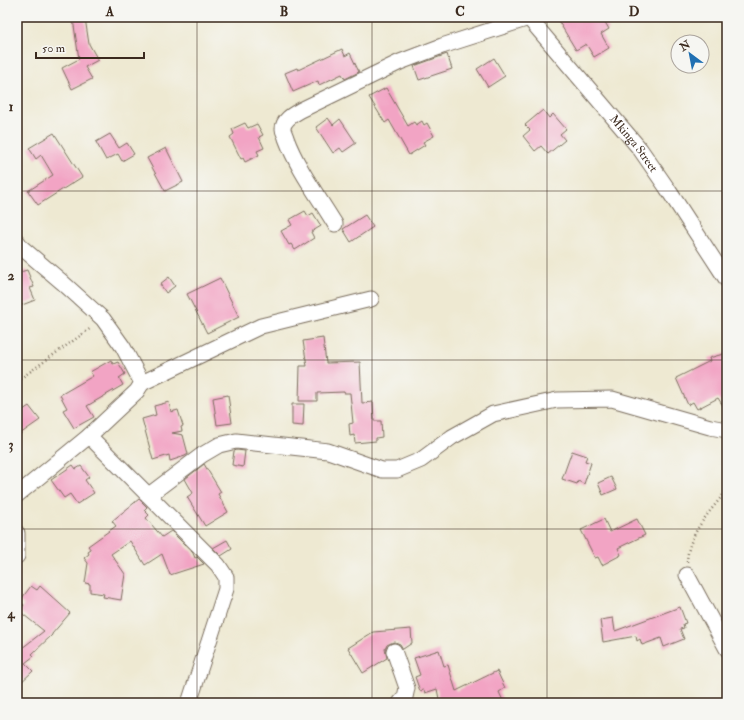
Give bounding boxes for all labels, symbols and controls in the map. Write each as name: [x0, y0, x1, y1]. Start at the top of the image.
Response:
text: A: [105, 4, 115, 20]
text: B: [280, 4, 288, 20]
text: C: [455, 4, 465, 20]
text: D: [629, 4, 640, 20]
scale bar: [36, 34, 144, 60]
north arrow: [670, 34, 710, 74]
text: N: [676, 37, 694, 55]
text: 50 m: [42, 41, 66, 56]
text: 1: [9, 99, 14, 115]
street label: Mkinga Street: [606, 112, 661, 175]
text: 2: [8, 268, 15, 284]
text: 3: [9, 437, 14, 453]
text: 4: [6, 606, 15, 622]

